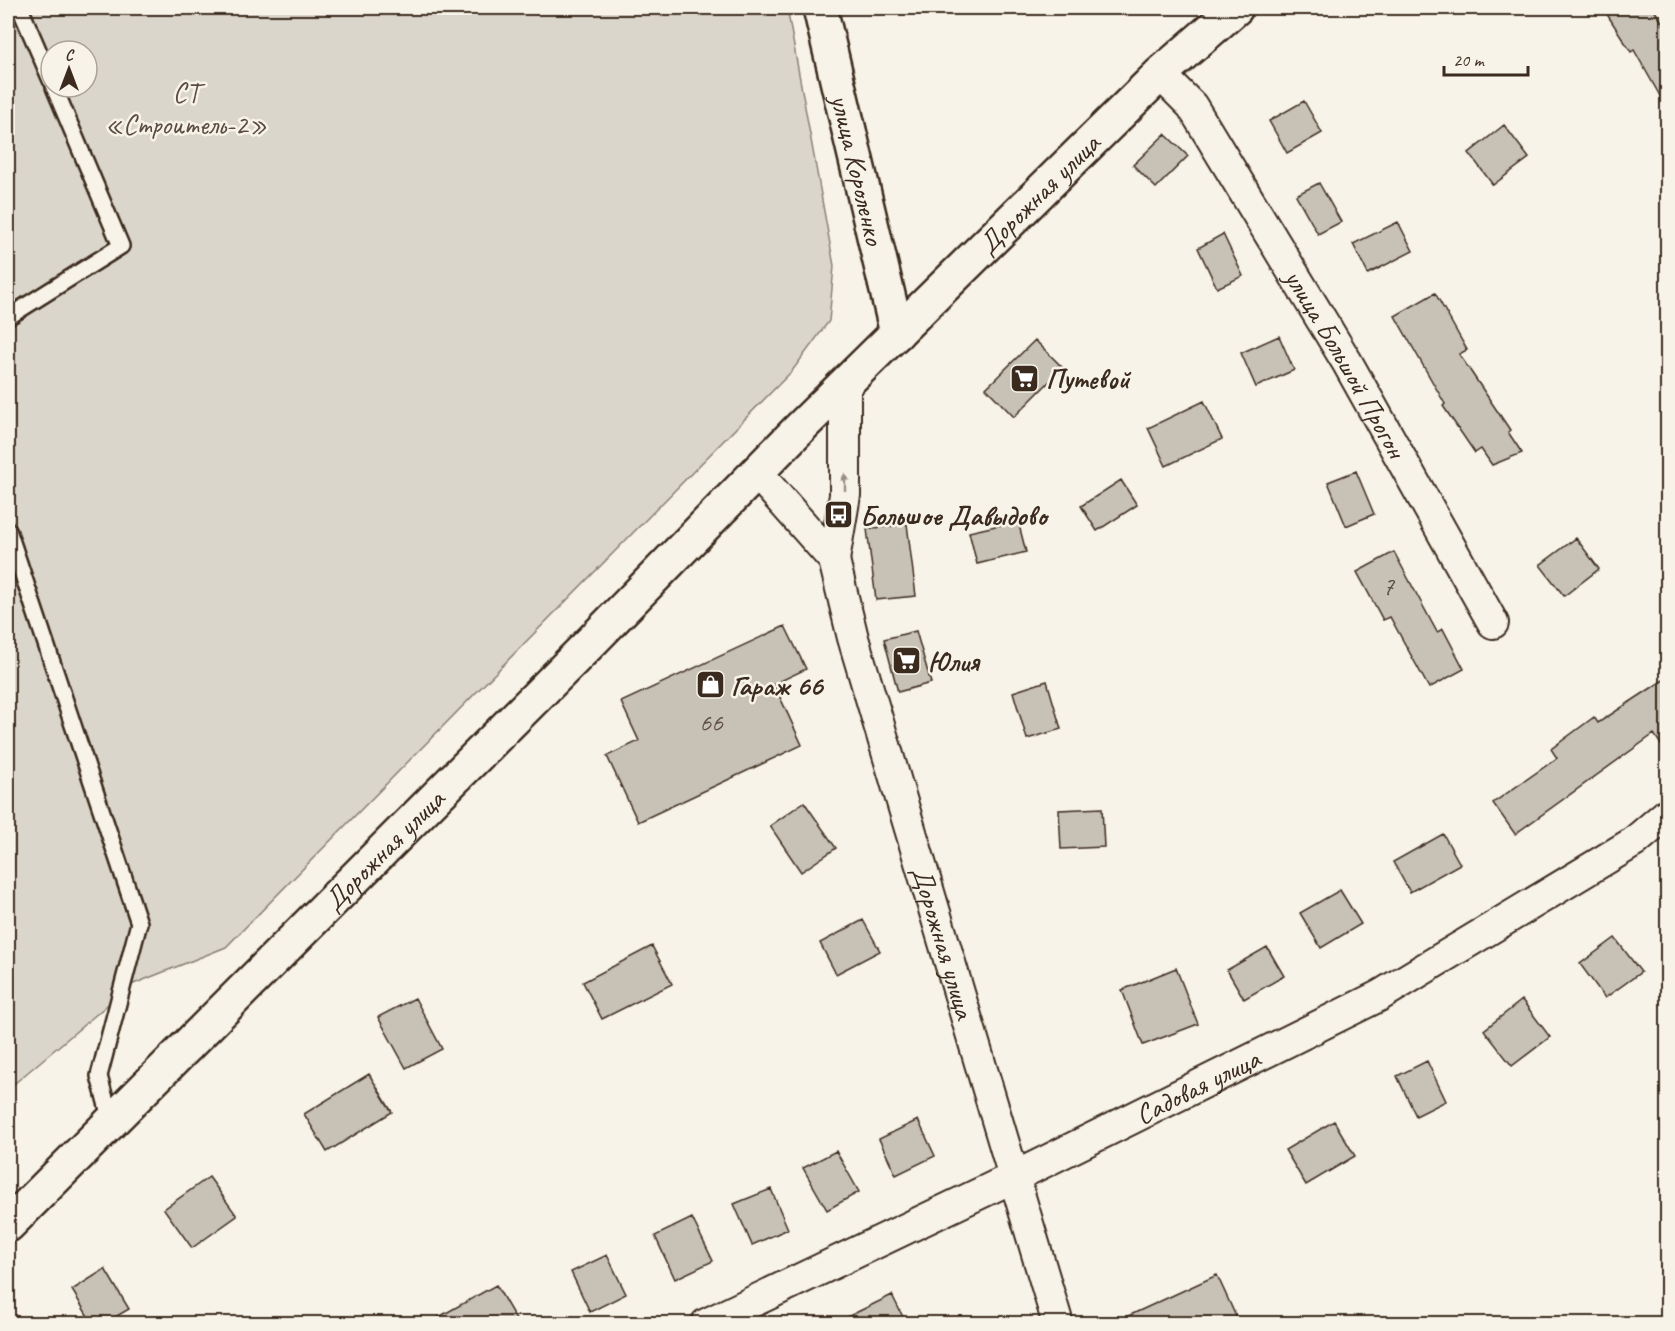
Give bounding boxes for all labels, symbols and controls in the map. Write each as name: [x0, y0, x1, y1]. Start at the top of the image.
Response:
north arrow: [39, 39, 99, 99]
scale bar: [1444, 39, 1528, 77]
text: С: [65, 45, 75, 65]
text: 20 m: [1453, 49, 1486, 71]
park label: СТ «Строитель-2»: [105, 75, 267, 142]
street label: улица Короленко: [823, 89, 893, 250]
street label: Дорожная улица: [970, 125, 1108, 262]
street label: улица Большой Прогон: [1276, 261, 1415, 466]
place label: Путевой: [1046, 361, 1132, 396]
supermarket icon: Путевой: [1009, 362, 1041, 394]
one-way arrow: [840, 472, 850, 491]
place label: Большое Давыдово: [860, 498, 1050, 533]
bus stop icon: Большое Давыдово: [823, 499, 855, 531]
house number: 7: [1382, 570, 1395, 603]
place label: Юлия: [928, 644, 981, 679]
supermarket icon: Юлия: [891, 645, 923, 677]
place label: Гараж 66: [731, 668, 824, 703]
shop icon: Гараж 66: [694, 669, 726, 701]
house number: 66: [699, 706, 724, 739]
street label: Дорожная улица: [316, 781, 453, 918]
street label: Дорожная улица: [904, 862, 983, 1024]
street label: Садовая улица: [1130, 1040, 1267, 1132]

